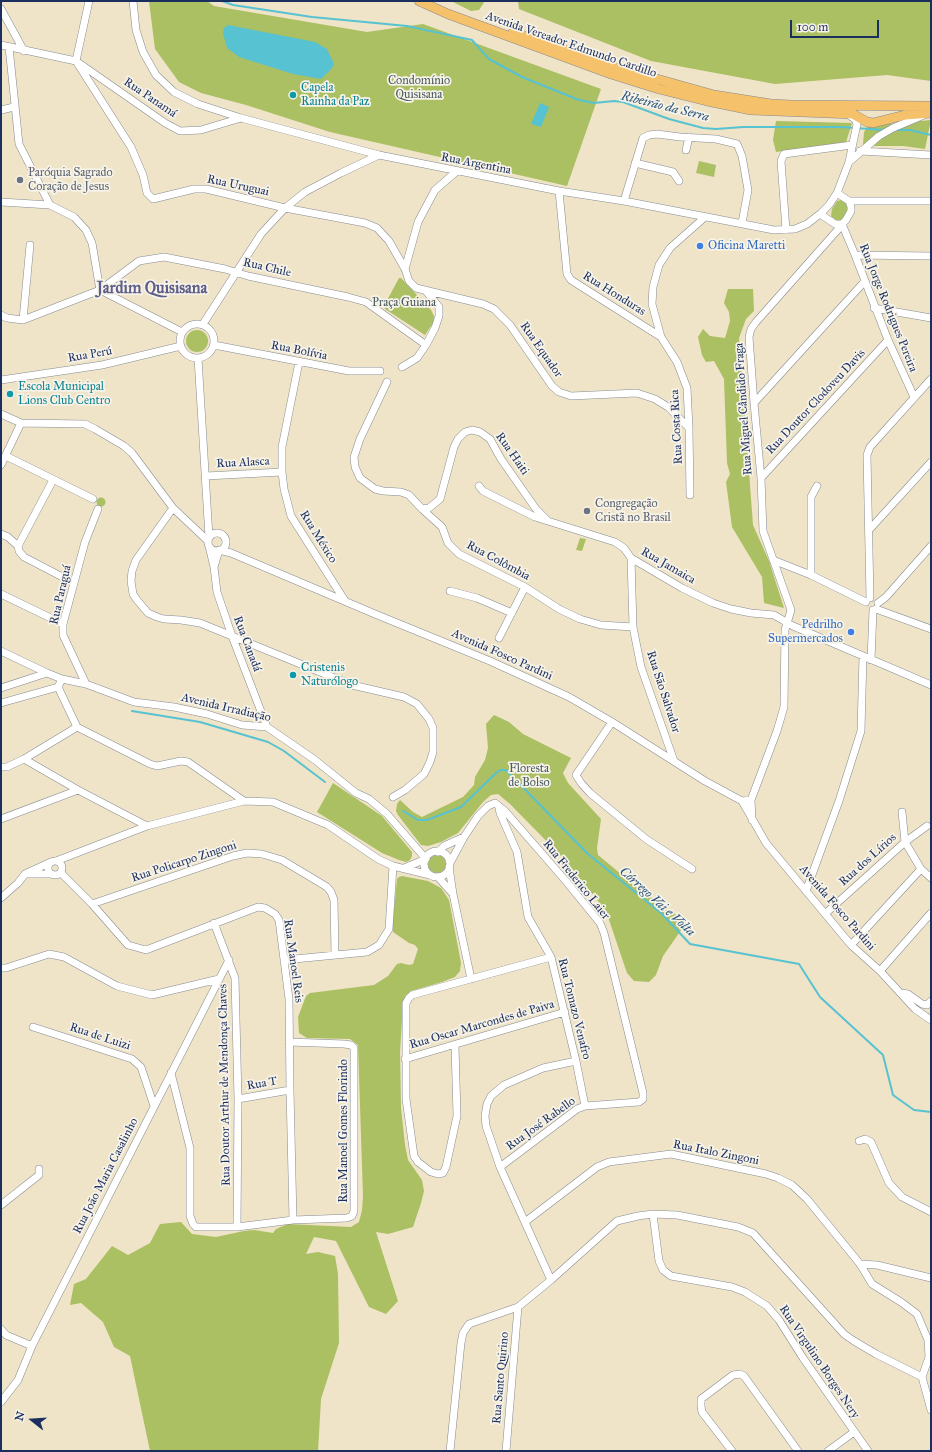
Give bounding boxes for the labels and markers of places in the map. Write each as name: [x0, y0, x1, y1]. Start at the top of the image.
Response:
place label: Capela Rainha da Paz: [301, 81, 370, 109]
marker: Capela Rainha da Paz: [288, 90, 298, 100]
place label: Paróquia Sagrado Coração de Jesus: [28, 166, 113, 194]
marker: Paróquia Sagrado Coração de Jesus: [15, 175, 25, 185]
place label: Oficina Maretti: [708, 239, 785, 253]
marker: Oficina Maretti: [695, 241, 705, 251]
place label: Escola Municipal Lions Club Centro: [18, 380, 110, 408]
marker: Escola Municipal Lions Club Centro: [5, 389, 15, 399]
place label: Congregação Cristã no Brasil: [595, 497, 671, 525]
marker: Congregação Cristã no Brasil: [582, 506, 592, 516]
place label: Pedrilho Supermercados: [768, 618, 843, 646]
marker: Pedrilho Supermercados: [846, 627, 856, 637]
place label: Cristenis Naturólogo: [301, 661, 358, 689]
marker: Cristenis Naturólogo: [288, 670, 298, 680]

